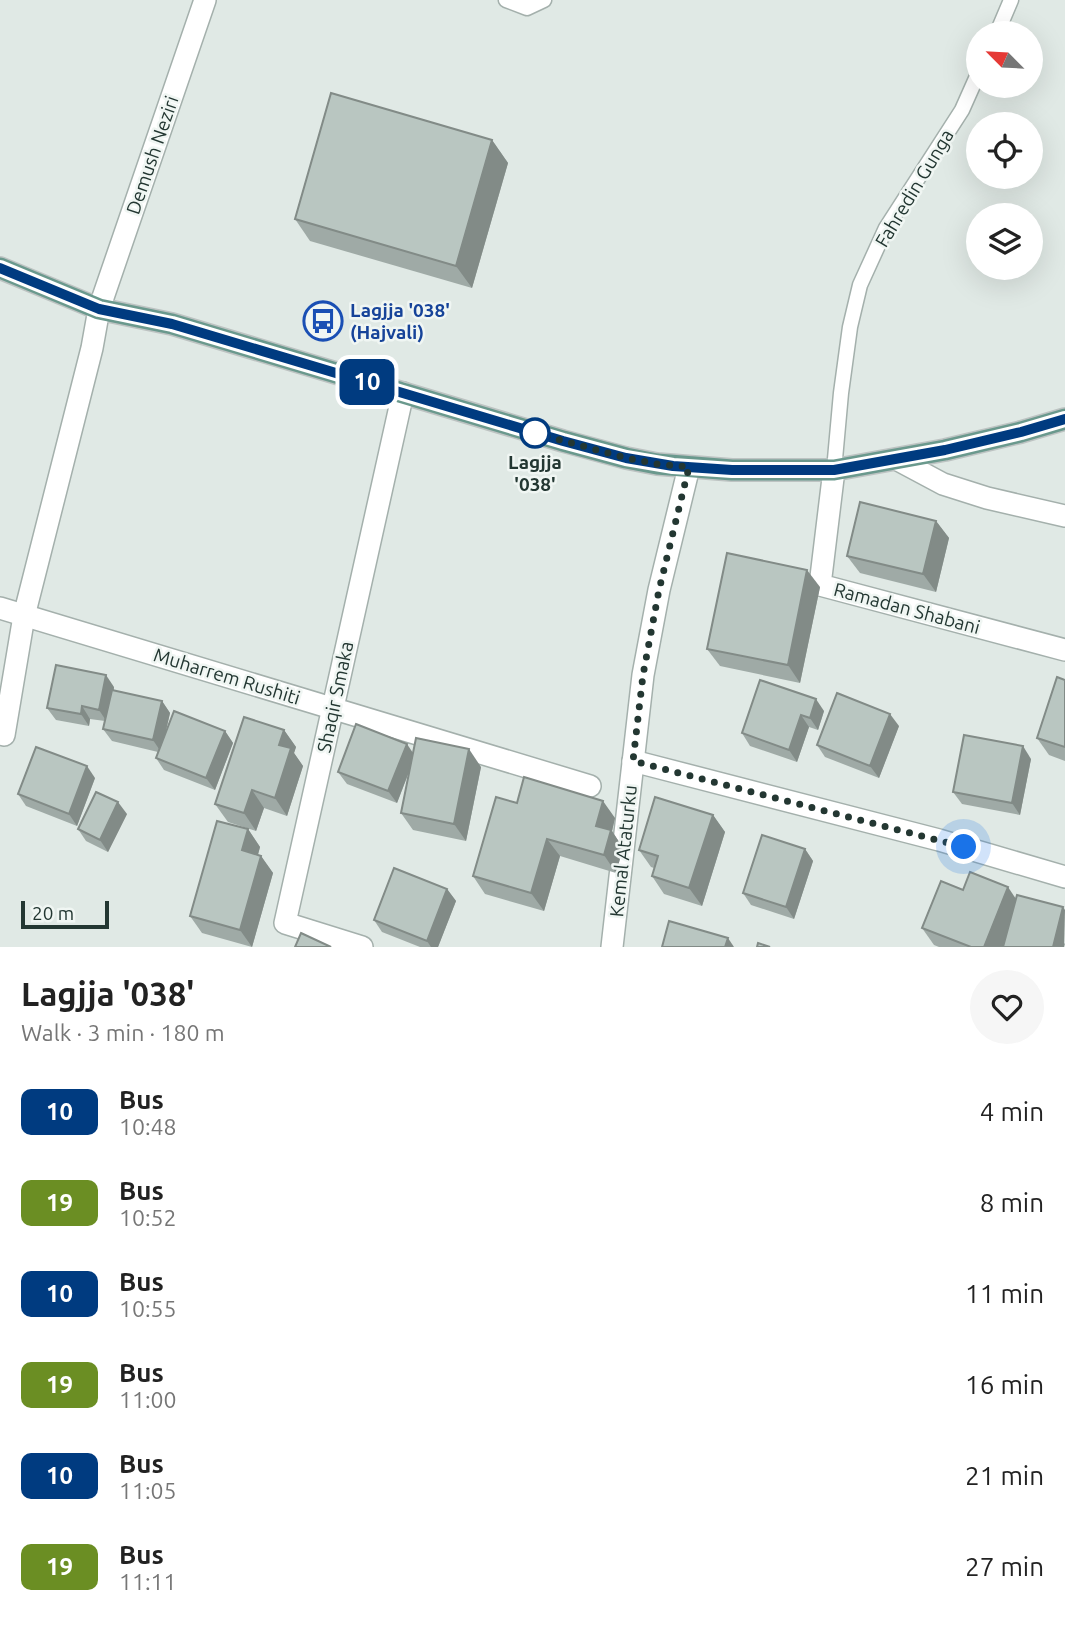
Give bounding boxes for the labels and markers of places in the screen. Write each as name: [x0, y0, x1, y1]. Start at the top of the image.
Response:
place label: Lagjja '038' (Hajvali): [350, 299, 450, 343]
bus stop icon: Lagjja '038' (Hajvali): [302, 300, 344, 342]
marker: Lagjja '038': [520, 418, 550, 448]
place label: Lagjja '038': [508, 451, 562, 495]

